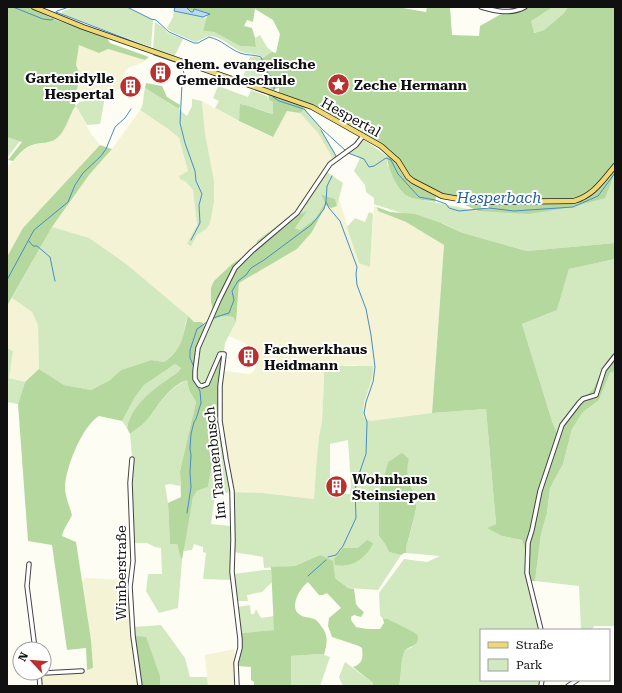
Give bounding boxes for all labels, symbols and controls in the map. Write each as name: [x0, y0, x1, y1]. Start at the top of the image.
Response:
place label: ehem. evangelische Gemeindeschule: [176, 56, 315, 88]
building icon: ehem. evangelische Gemeindeschule: [147, 59, 173, 85]
place label: Gartenidylle Hespertal: [25, 70, 114, 102]
place icon: Zeche Hermann: [325, 72, 351, 98]
building icon: Gartenidylle Hespertal: [117, 73, 143, 99]
place label: Zeche Hermann: [354, 77, 468, 93]
street label: Hespertal: [318, 94, 384, 140]
water label: Hesperbach: [456, 189, 541, 207]
place label: Fachwerkhaus Heidmann: [264, 341, 367, 373]
building icon: Fachwerkhaus Heidmann: [236, 344, 262, 370]
street label: Im Tannenbusch: [201, 406, 229, 520]
place label: Wohnhaus Steinsiepen: [352, 471, 436, 503]
building icon: Wohnhaus Steinsiepen: [324, 474, 350, 500]
street label: Wimberstraße: [113, 525, 129, 621]
legend: [480, 629, 610, 681]
text: Straße: [516, 638, 554, 652]
north arrow: [12, 641, 52, 681]
text: N: [16, 650, 31, 663]
text: Park: [516, 658, 543, 672]

